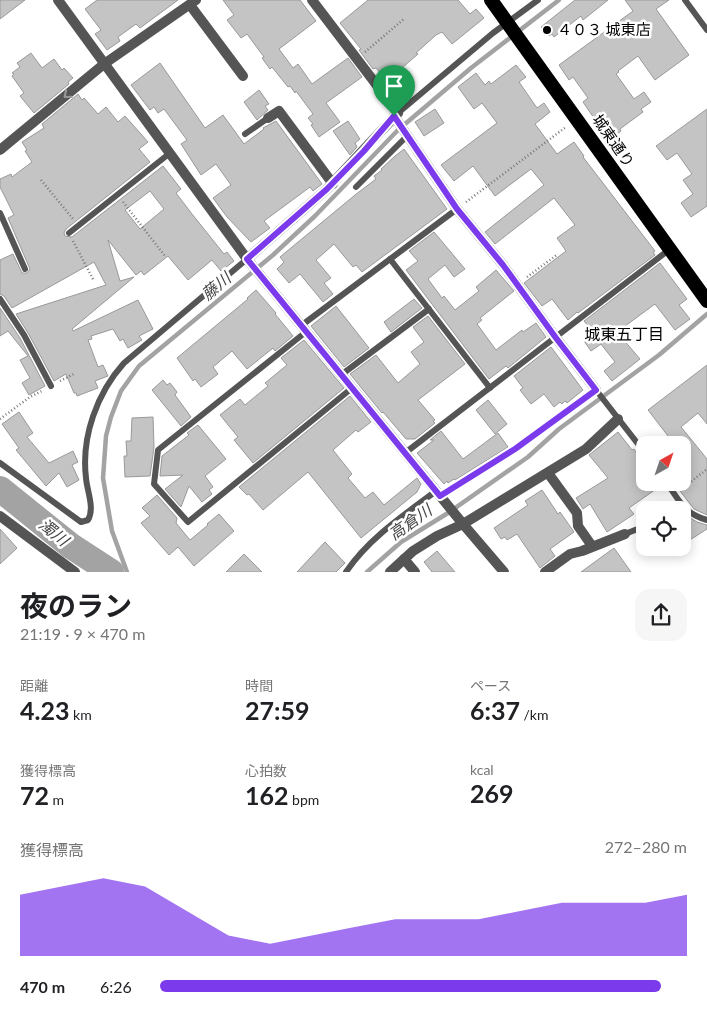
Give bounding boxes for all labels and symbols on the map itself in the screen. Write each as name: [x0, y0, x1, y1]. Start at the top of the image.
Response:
place label: ４０３ 城東店: [557, 20, 651, 38]
marker: ４０３ 城東店: [541, 24, 553, 36]
pin: [373, 65, 415, 116]
one-way arrow: [64, 89, 73, 98]
street label: 城東通り: [589, 111, 638, 170]
water label: 藤川: [197, 267, 236, 303]
district label: 城東五丁目: [584, 324, 664, 343]
north arrow: [636, 436, 691, 491]
water label: 高倉川: [385, 499, 436, 543]
water label: 濁川: [36, 514, 74, 550]

